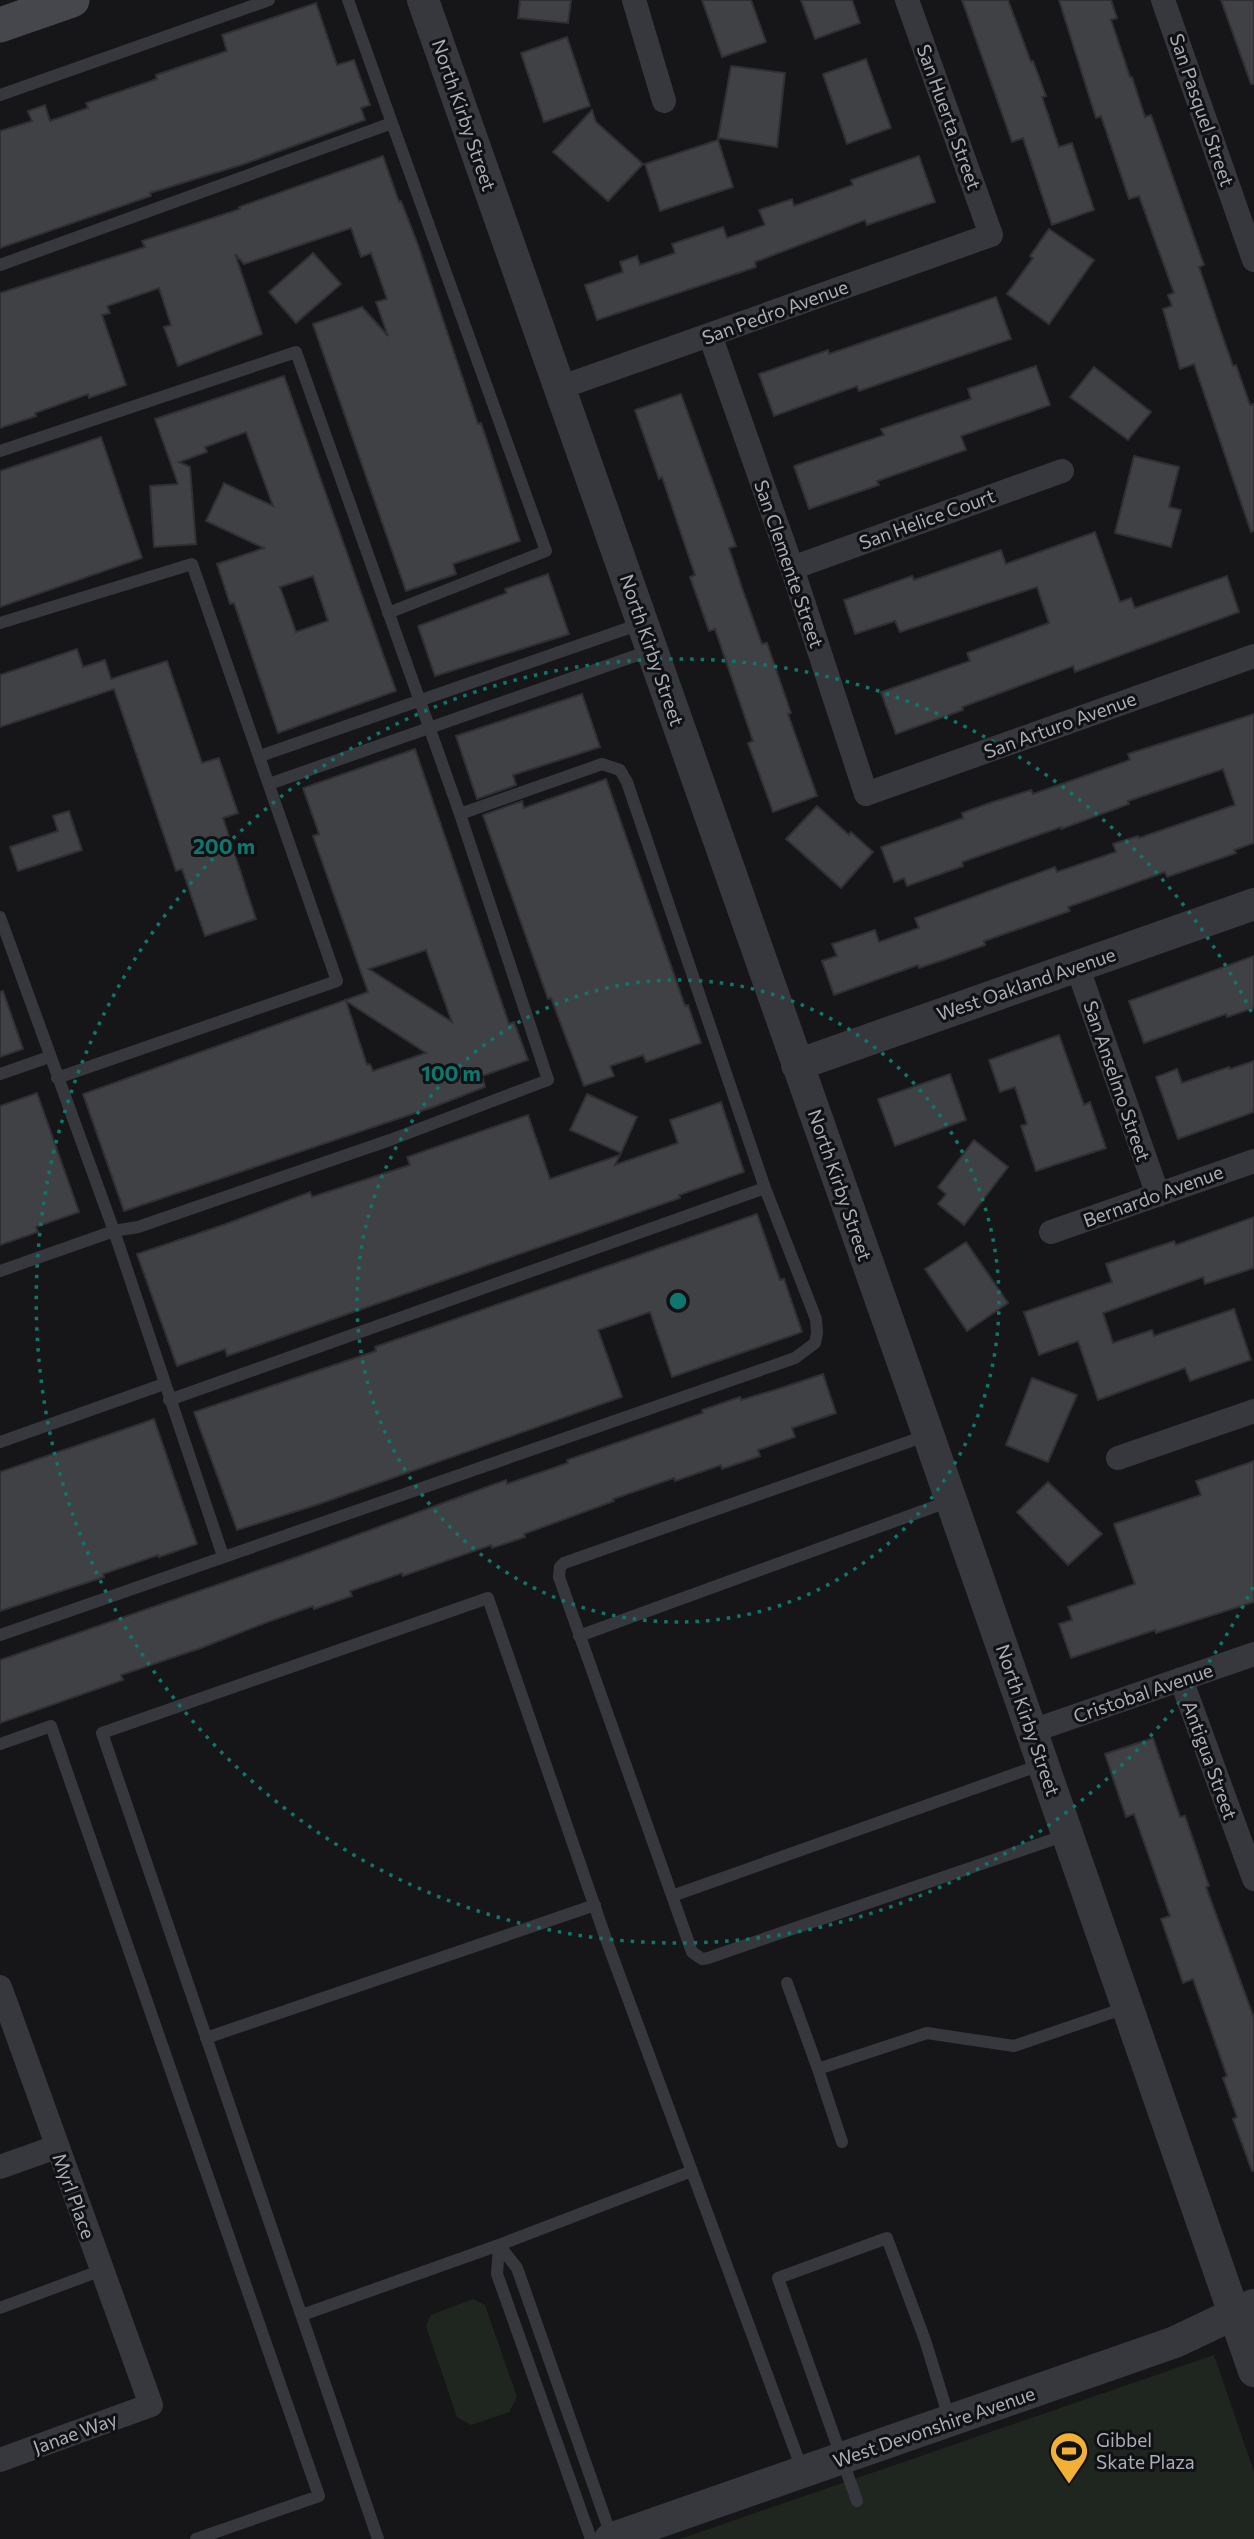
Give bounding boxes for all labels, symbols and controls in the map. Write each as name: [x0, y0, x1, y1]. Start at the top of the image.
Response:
street label: San Pasquel Street: [1166, 30, 1239, 189]
street label: North Kirby Street: [428, 36, 501, 194]
street label: San Huerta Street: [912, 41, 987, 193]
street label: San Pedro Avenue: [699, 274, 851, 349]
street label: San Clemente Street: [750, 477, 829, 651]
street label: San Helice Court: [856, 483, 998, 554]
street label: North Kirby Street: [616, 571, 689, 729]
street label: San Arturo Avenue: [981, 686, 1139, 763]
text: 200 m: [193, 833, 255, 858]
street label: West Oakland Avenue: [933, 942, 1118, 1025]
street label: San Anselmo Street: [1079, 997, 1156, 1164]
text: 100 m: [421, 1060, 481, 1085]
street label: North Kirby Street: [804, 1106, 877, 1264]
street label: Bernardo Avenue: [1080, 1160, 1226, 1232]
centre of rings: [666, 1289, 690, 1313]
street label: North Kirby Street: [992, 1641, 1065, 1799]
street label: Cristobal Avenue: [1070, 1658, 1216, 1727]
street label: Antigua Street: [1178, 1697, 1243, 1823]
street label: Myrl Place: [48, 2150, 101, 2242]
street label: West Devonshire Avenue: [830, 2381, 1038, 2472]
street label: Janae Way: [30, 2407, 120, 2458]
place label: Gibbel Skate Plaza: [1096, 2428, 1195, 2473]
sports icon: Gibbel Skate Plaza: [1048, 2430, 1090, 2485]

